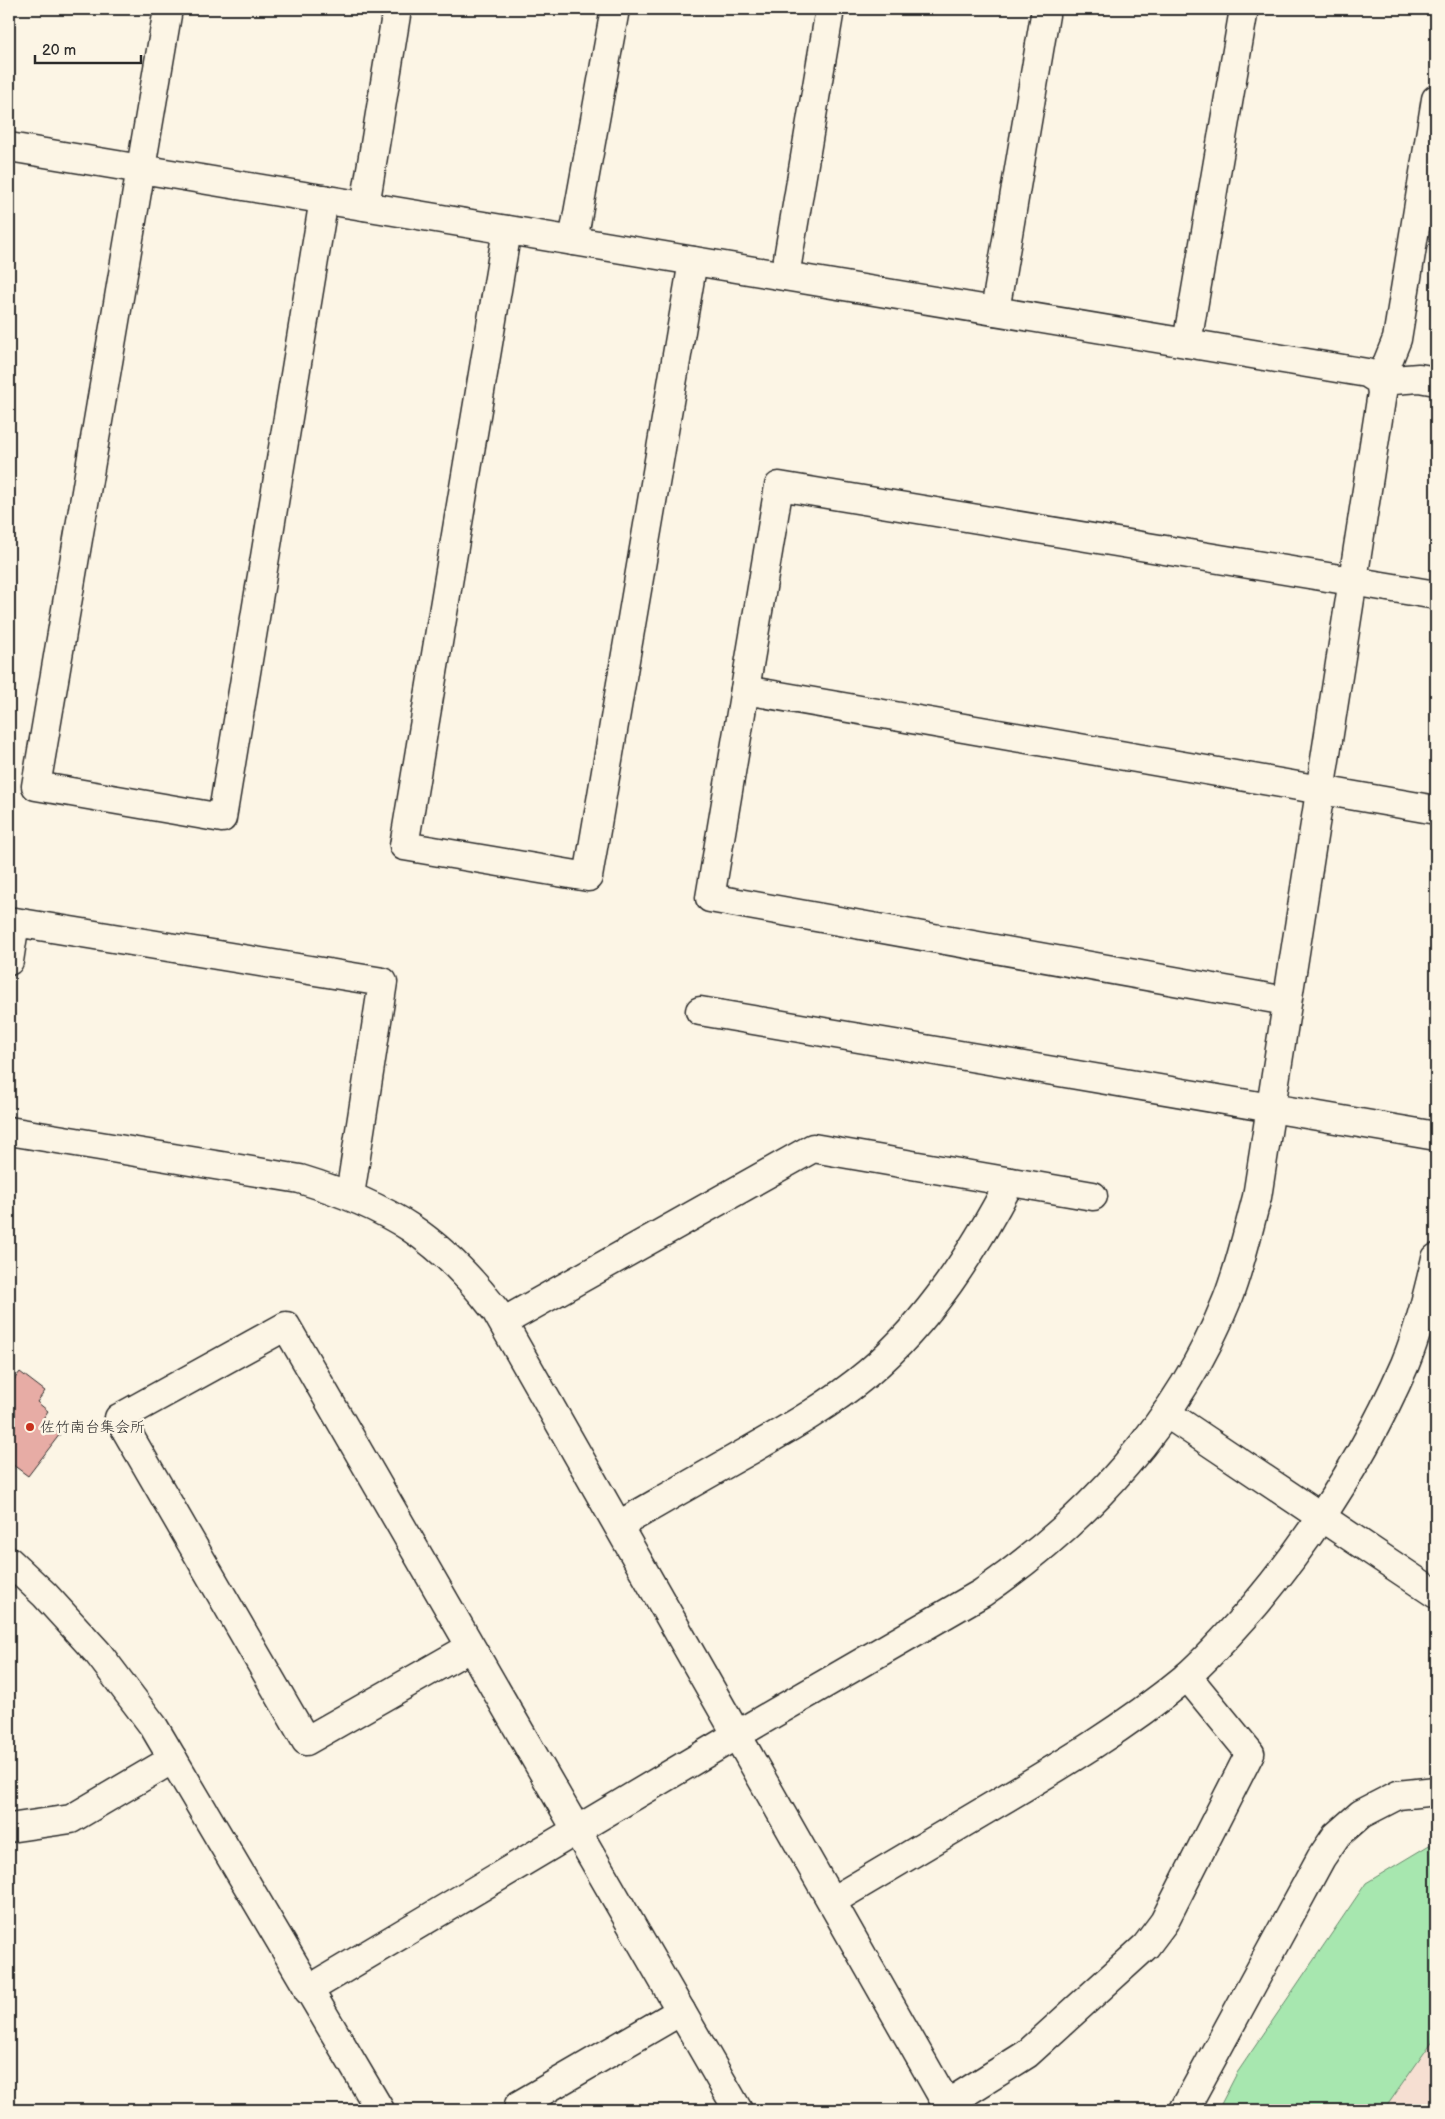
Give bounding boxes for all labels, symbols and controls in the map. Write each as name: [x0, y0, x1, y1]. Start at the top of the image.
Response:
scale bar: [35, 32, 141, 64]
text: 20 m: [42, 41, 76, 60]
place label: 佐竹南台集会所: [40, 1418, 145, 1437]
marker: 佐竹南台集会所: [24, 1421, 36, 1433]

